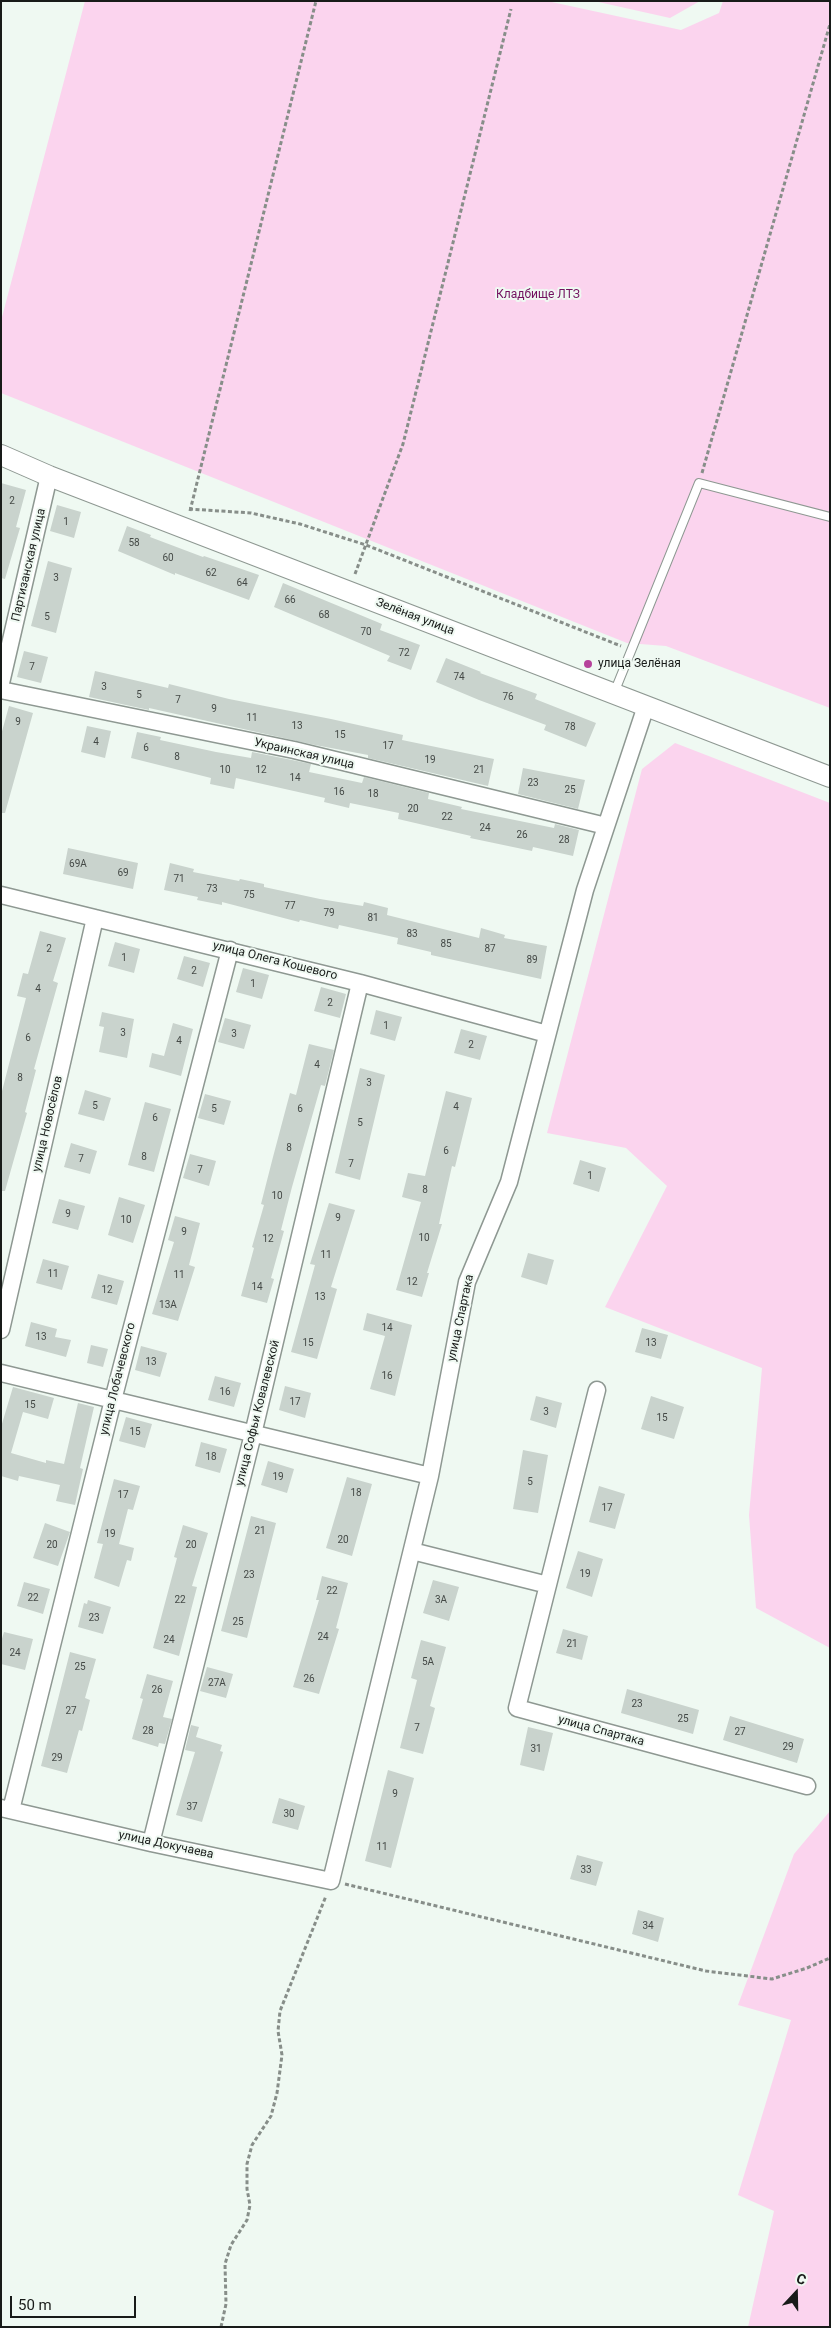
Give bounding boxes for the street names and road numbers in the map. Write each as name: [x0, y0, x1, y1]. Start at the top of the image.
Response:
street label: Партизанская улица: [9, 507, 49, 623]
street label: Зелёная улица: [374, 595, 456, 639]
street label: Украинская улица: [253, 735, 355, 773]
street label: улица Олега Кошевого: [211, 939, 339, 983]
street label: улица Новосёлов: [30, 1074, 66, 1174]
street label: улица Спартака: [445, 1273, 477, 1363]
street label: улица Лобачевского: [97, 1321, 139, 1437]
street label: улица Софьи Ковалевской: [233, 1338, 283, 1488]
street label: улица Спартака: [556, 1713, 646, 1749]
street label: улица Докучаева: [117, 1828, 215, 1862]

